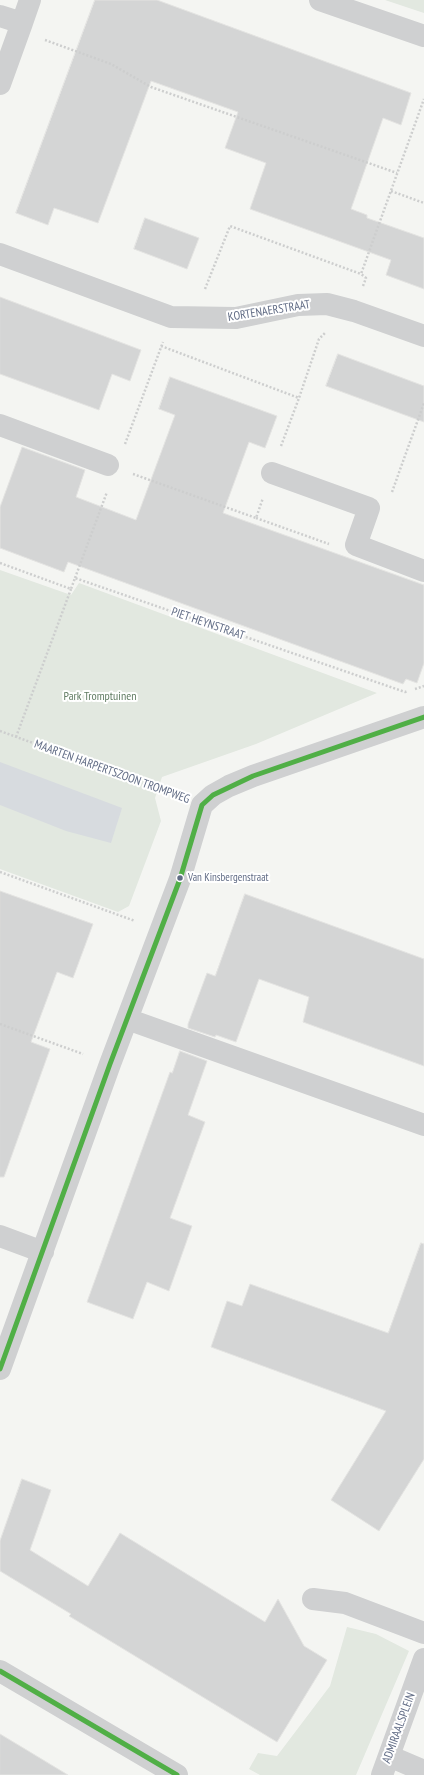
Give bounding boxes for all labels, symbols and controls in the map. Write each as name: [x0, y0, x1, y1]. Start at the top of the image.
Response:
street label: KORTENAERSTRAAT: [227, 297, 311, 325]
street label: PIET HEYNSTRAAT: [169, 605, 247, 643]
park label: Park Tromptuinen: [64, 690, 136, 704]
street label: MAARTEN HARPERTSZOON TROMPWEG: [32, 737, 192, 807]
place label: Van Kinsbergenstraat: [188, 871, 269, 885]
marker: Van Kinsbergenstraat: [175, 873, 185, 883]
street label: ADMIRAALSPLEIN: [380, 1691, 418, 1765]

